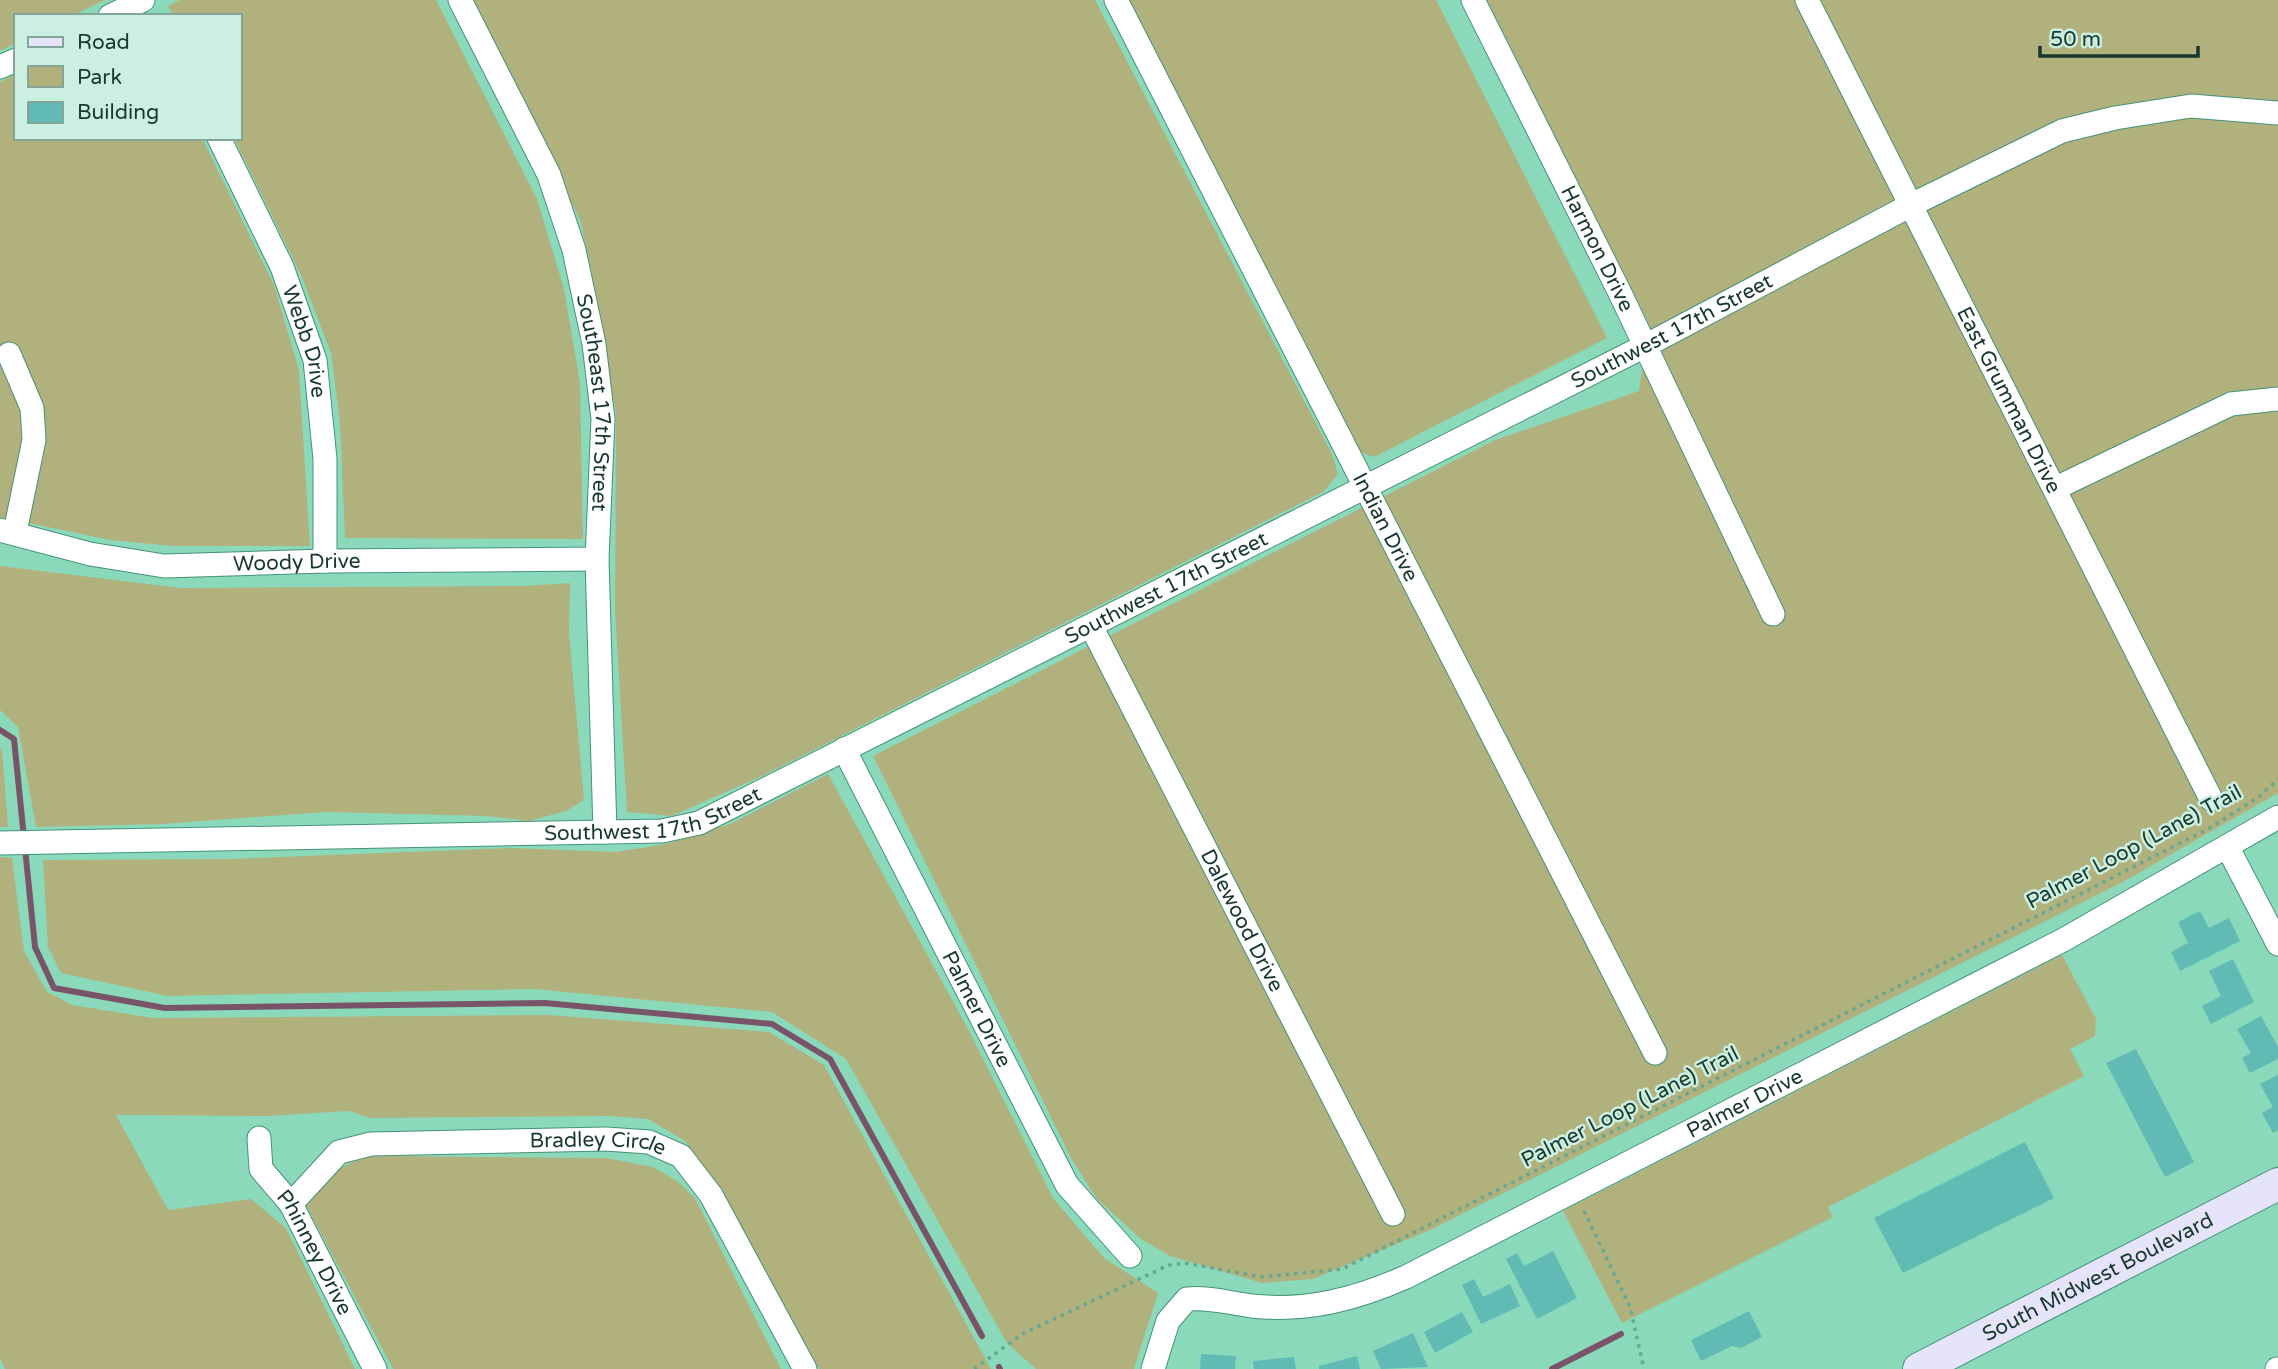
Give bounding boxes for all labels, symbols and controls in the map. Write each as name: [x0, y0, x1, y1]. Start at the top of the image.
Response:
legend: [14, 14, 242, 140]
scale bar: [2040, 14, 2198, 58]
text: 50 m: [2050, 27, 2101, 52]
text: Road: [77, 30, 130, 55]
text: Park: [77, 65, 122, 90]
text: Building: [77, 100, 159, 125]
street label: Harmon Drive: [1556, 181, 1640, 316]
street label: Southwest 17th Street: [1567, 268, 1777, 394]
street label: Webb Drive: [277, 282, 331, 399]
street label: Southeast 17th Street: [571, 291, 616, 512]
street label: East Grumman Drive: [1952, 302, 2067, 497]
street label: Indian Drive: [1348, 468, 1424, 586]
street label: Southwest 17th Street: [1060, 526, 1272, 649]
street label: Woody Drive: [233, 548, 361, 576]
street label: Palmer Loop (Lane) Trail: [2022, 780, 2246, 914]
street label: Southwest 17th Street: [544, 781, 765, 846]
street label: Dalewood Drive: [1195, 845, 1289, 996]
street label: Palmer Drive: [937, 947, 1017, 1071]
street label: Palmer Loop (Lane) Trail: [1517, 1041, 1743, 1173]
street label: Palmer Drive: [1682, 1063, 1807, 1143]
street label: Bradley Circle: [529, 1126, 670, 1161]
street label: Phinney Drive: [272, 1184, 358, 1319]
street label: South Midwest Boulevard: [1978, 1207, 2217, 1347]

